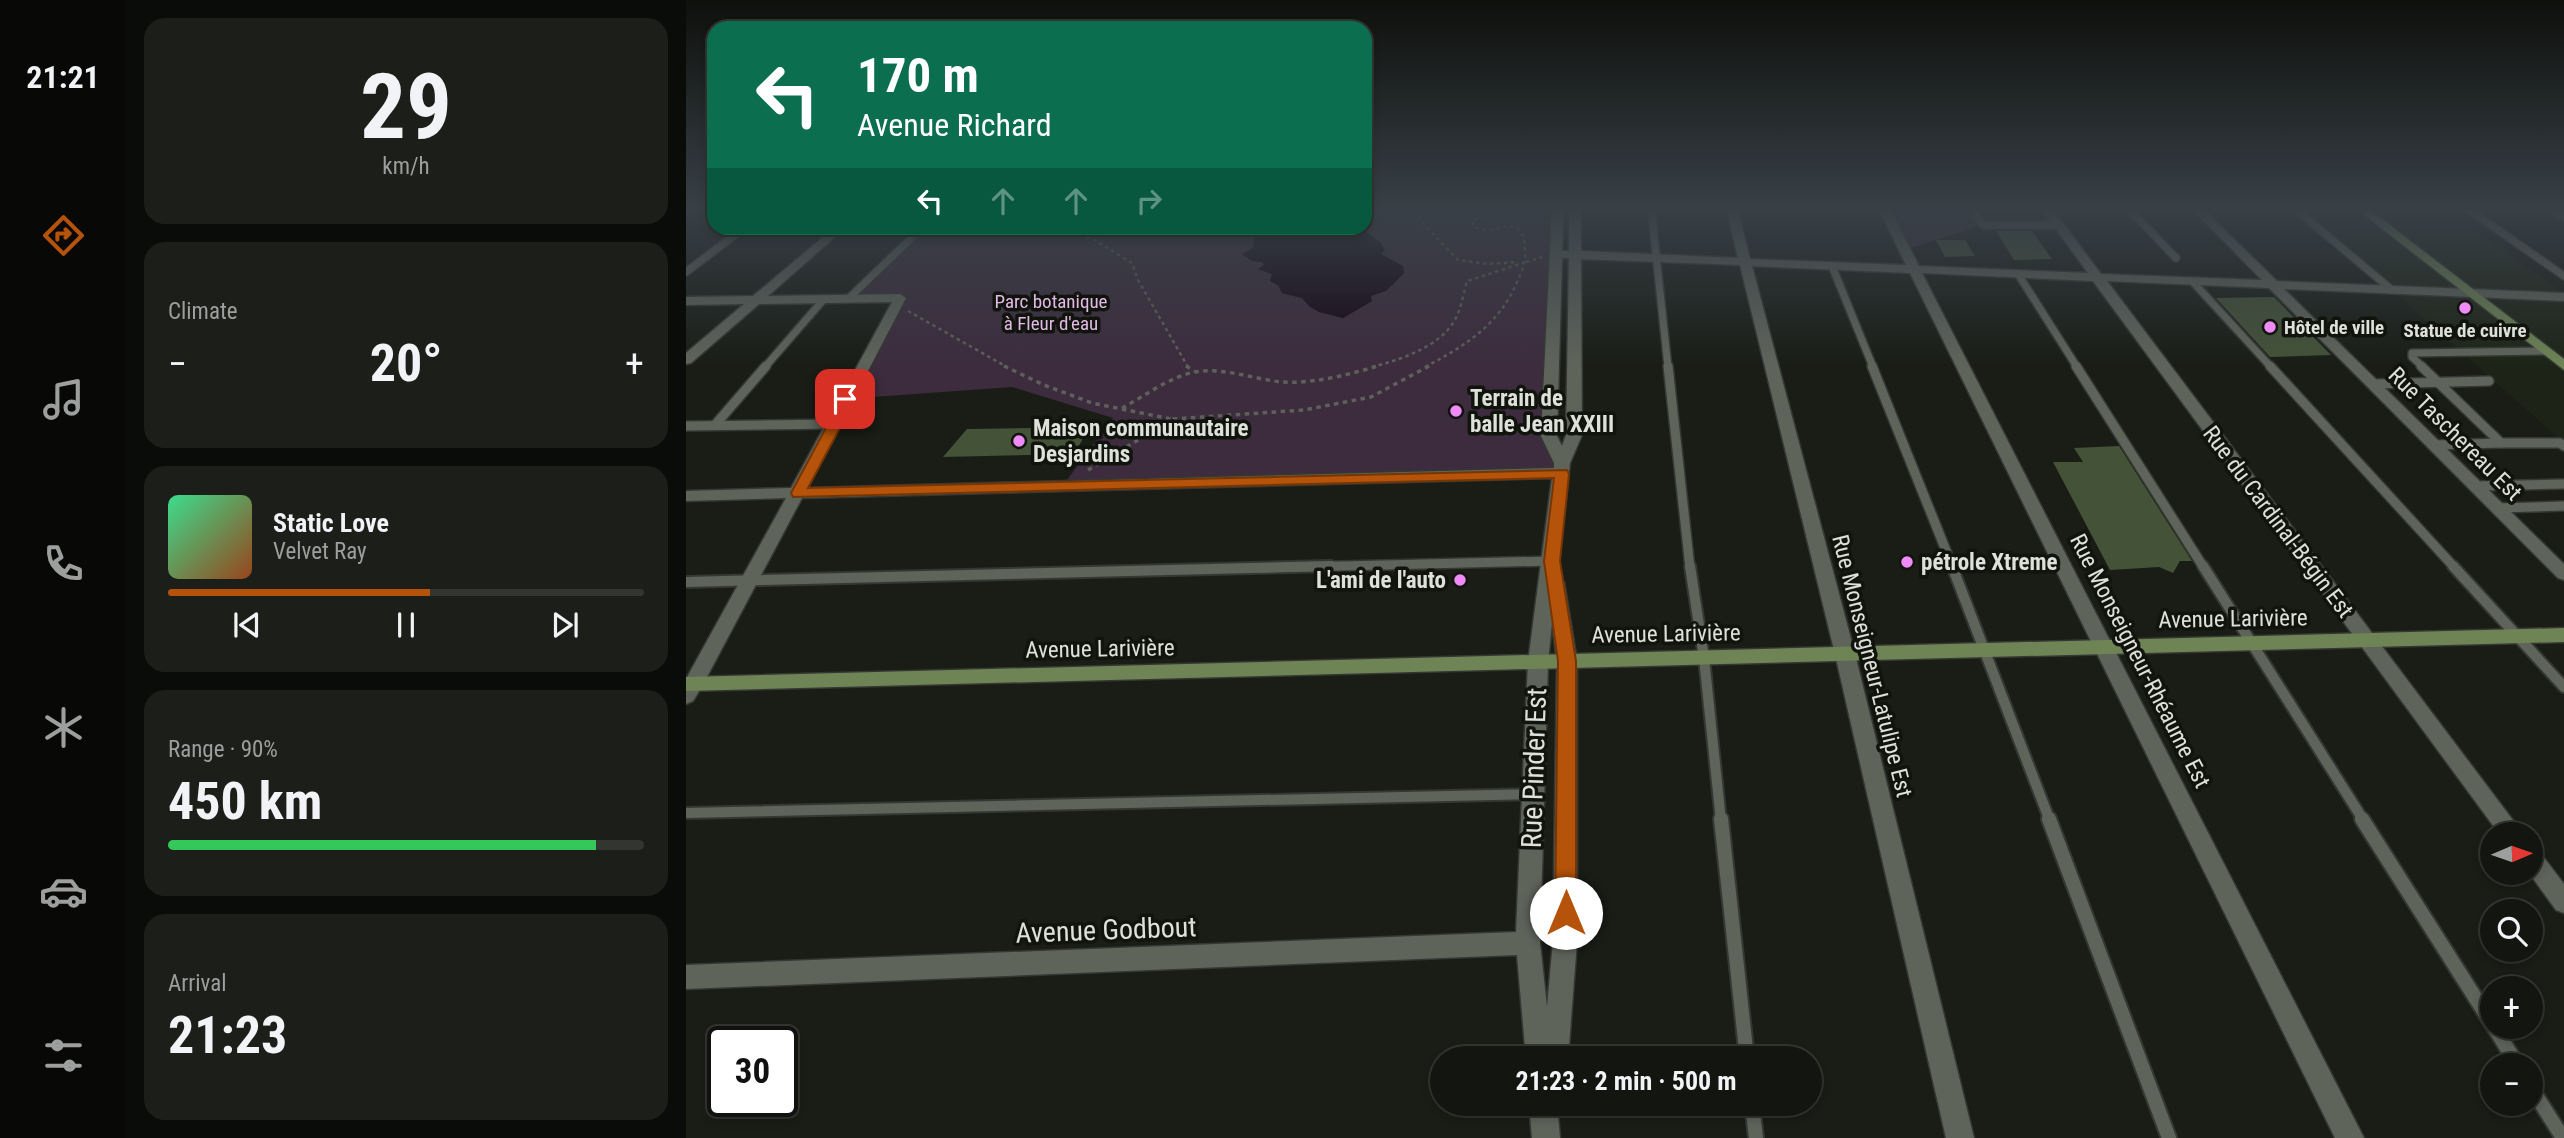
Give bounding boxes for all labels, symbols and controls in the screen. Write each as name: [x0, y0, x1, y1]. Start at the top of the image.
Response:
text: 170 m: [857, 47, 979, 104]
icon: left: [742, 49, 833, 140]
text: 29: [360, 54, 452, 160]
text: 21:21: [26, 58, 100, 96]
text: Avenue Richard: [857, 106, 1052, 144]
text: km/h: [382, 153, 430, 180]
icon: left: [911, 182, 949, 220]
icon: ahead: [984, 182, 1022, 220]
icon: ahead: [1057, 182, 1095, 220]
icon: right: [1130, 182, 1168, 220]
icon: directions: [39, 211, 88, 260]
park label: Parc botanique à Fleur d'eau: [994, 290, 1108, 335]
text: Climate: [168, 298, 238, 325]
marker: Statue de cuivre: [2457, 300, 2473, 316]
place label: Hôtel de ville: [2284, 316, 2384, 339]
marker: Hôtel de ville: [2262, 319, 2278, 335]
place label: Statue de cuivre: [2403, 319, 2527, 342]
text: 20°: [370, 333, 442, 394]
text: −: [168, 342, 187, 386]
text: +: [625, 342, 644, 386]
street label: Rue Taschereau Est: [2383, 362, 2527, 506]
pin: [815, 369, 875, 429]
icon: music: [39, 375, 88, 424]
icon: arrive: [826, 380, 864, 418]
place label: Terrain de balle Jean XXIII: [1470, 385, 1614, 438]
marker: Terrain de balle Jean XXIII: [1448, 403, 1464, 419]
place label: Maison communautaire Desjardins: [1033, 415, 1249, 468]
street label: Rue du Cardinal-Bégin Est: [2197, 421, 2359, 623]
marker: Maison communautaire Desjardins: [1011, 433, 1027, 449]
text: Static Love: [273, 508, 389, 538]
street label: Rue Monseigneur-Rhéaume Est: [2064, 529, 2216, 793]
street label: Rue Monseigneur-Latulipe Est: [1826, 532, 1918, 800]
text: Velvet Ray: [273, 538, 367, 565]
icon: phone: [39, 539, 88, 588]
place label: pétrole Xtreme: [1921, 549, 2058, 576]
marker: pétrole Xtreme: [1899, 554, 1915, 570]
place label: L'ami de l'auto: [1316, 567, 1446, 594]
marker: L'ami de l'auto: [1452, 572, 1468, 588]
street label: Avenue Larivière: [2158, 604, 2308, 634]
icon: previous: [228, 606, 266, 644]
icon: pause: [387, 606, 425, 644]
icon: next: [546, 606, 584, 644]
street label: Avenue Larivière: [1591, 619, 1741, 649]
street label: Avenue Larivière: [1025, 634, 1175, 664]
street label: Rue Pinder Est: [1515, 687, 1553, 849]
icon: climate: [39, 703, 88, 752]
text: Range · 90%: [168, 736, 278, 763]
text: 450 km: [168, 771, 322, 832]
north arrow: [2480, 822, 2543, 886]
map controls: [2480, 822, 2543, 1116]
icon: car: [39, 867, 88, 916]
position arrow: [1529, 876, 1603, 950]
button: search: [2480, 899, 2543, 962]
street label: Avenue Godbout: [1015, 910, 1197, 950]
text: Arrival: [168, 970, 227, 997]
button: +: [2480, 976, 2543, 1039]
text: 21:23: [168, 1005, 287, 1066]
speed limit sign: 30: [707, 1026, 798, 1117]
icon: filters: [39, 1031, 88, 1080]
button: −: [2480, 1053, 2543, 1116]
text: 21:23 · 2 min · 500 m: [1516, 1066, 1736, 1096]

